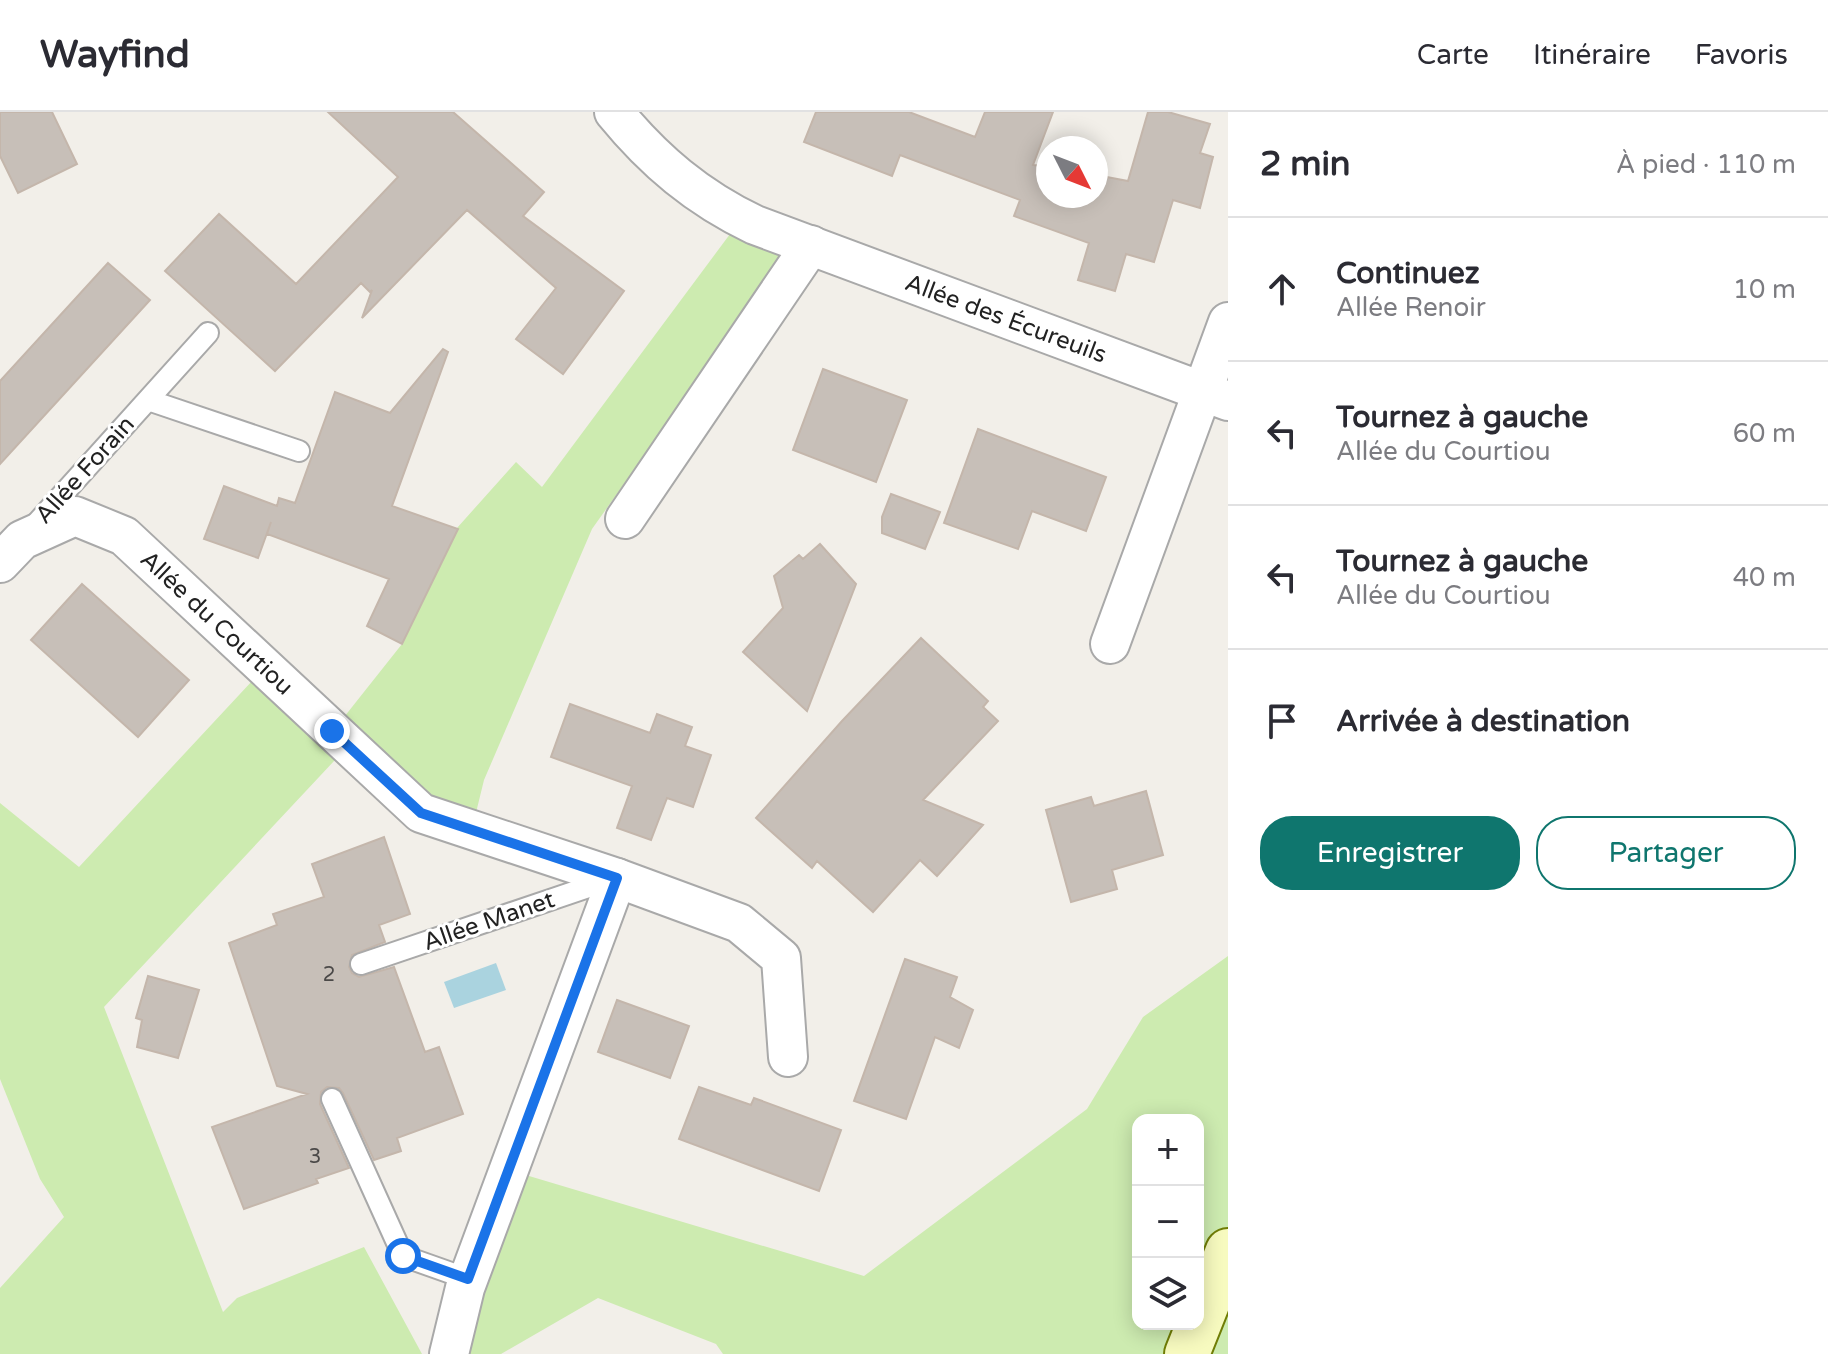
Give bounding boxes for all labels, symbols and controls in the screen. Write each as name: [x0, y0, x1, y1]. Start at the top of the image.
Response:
text: Wayfind: [40, 32, 190, 78]
text: Carte: [1417, 38, 1489, 72]
text: Itinéraire: [1533, 38, 1651, 72]
text: Favoris: [1695, 38, 1788, 72]
north arrow: [1036, 136, 1108, 208]
text: 2 min: [1260, 144, 1351, 185]
text: À pied · 110 m: [1616, 149, 1796, 180]
text: Continuez: [1336, 255, 1480, 292]
icon: ahead: [1260, 267, 1304, 311]
street label: Allée des Écureuils: [901, 268, 1111, 369]
text: 10 m: [1733, 274, 1796, 305]
text: Allée Renoir: [1336, 292, 1486, 323]
text: Tournez à gauche: [1336, 399, 1588, 436]
street label: Allée Forain: [29, 410, 141, 530]
icon: left: [1260, 411, 1304, 455]
text: 60 m: [1733, 418, 1796, 449]
text: Allée du Courtiou: [1336, 436, 1551, 467]
text: Tournez à gauche: [1336, 543, 1588, 580]
street label: Allée du Courtiou: [135, 544, 299, 701]
icon: left: [1260, 555, 1304, 599]
text: 40 m: [1733, 562, 1796, 593]
text: Allée du Courtiou: [1336, 580, 1551, 611]
icon: arrive: [1260, 699, 1304, 743]
text: Arrivée à destination: [1336, 703, 1630, 740]
route end: [314, 713, 350, 749]
button: Enregistrer: [1260, 816, 1520, 890]
button: Partager: [1536, 816, 1796, 890]
street label: Allée Manet: [419, 885, 559, 957]
house number: 2: [323, 963, 335, 987]
map controls: [1132, 1114, 1204, 1330]
button: +: [1132, 1114, 1204, 1186]
house number: 3: [309, 1145, 321, 1169]
button: −: [1132, 1186, 1204, 1258]
route start: [385, 1238, 421, 1274]
button: layers: [1132, 1258, 1204, 1330]

